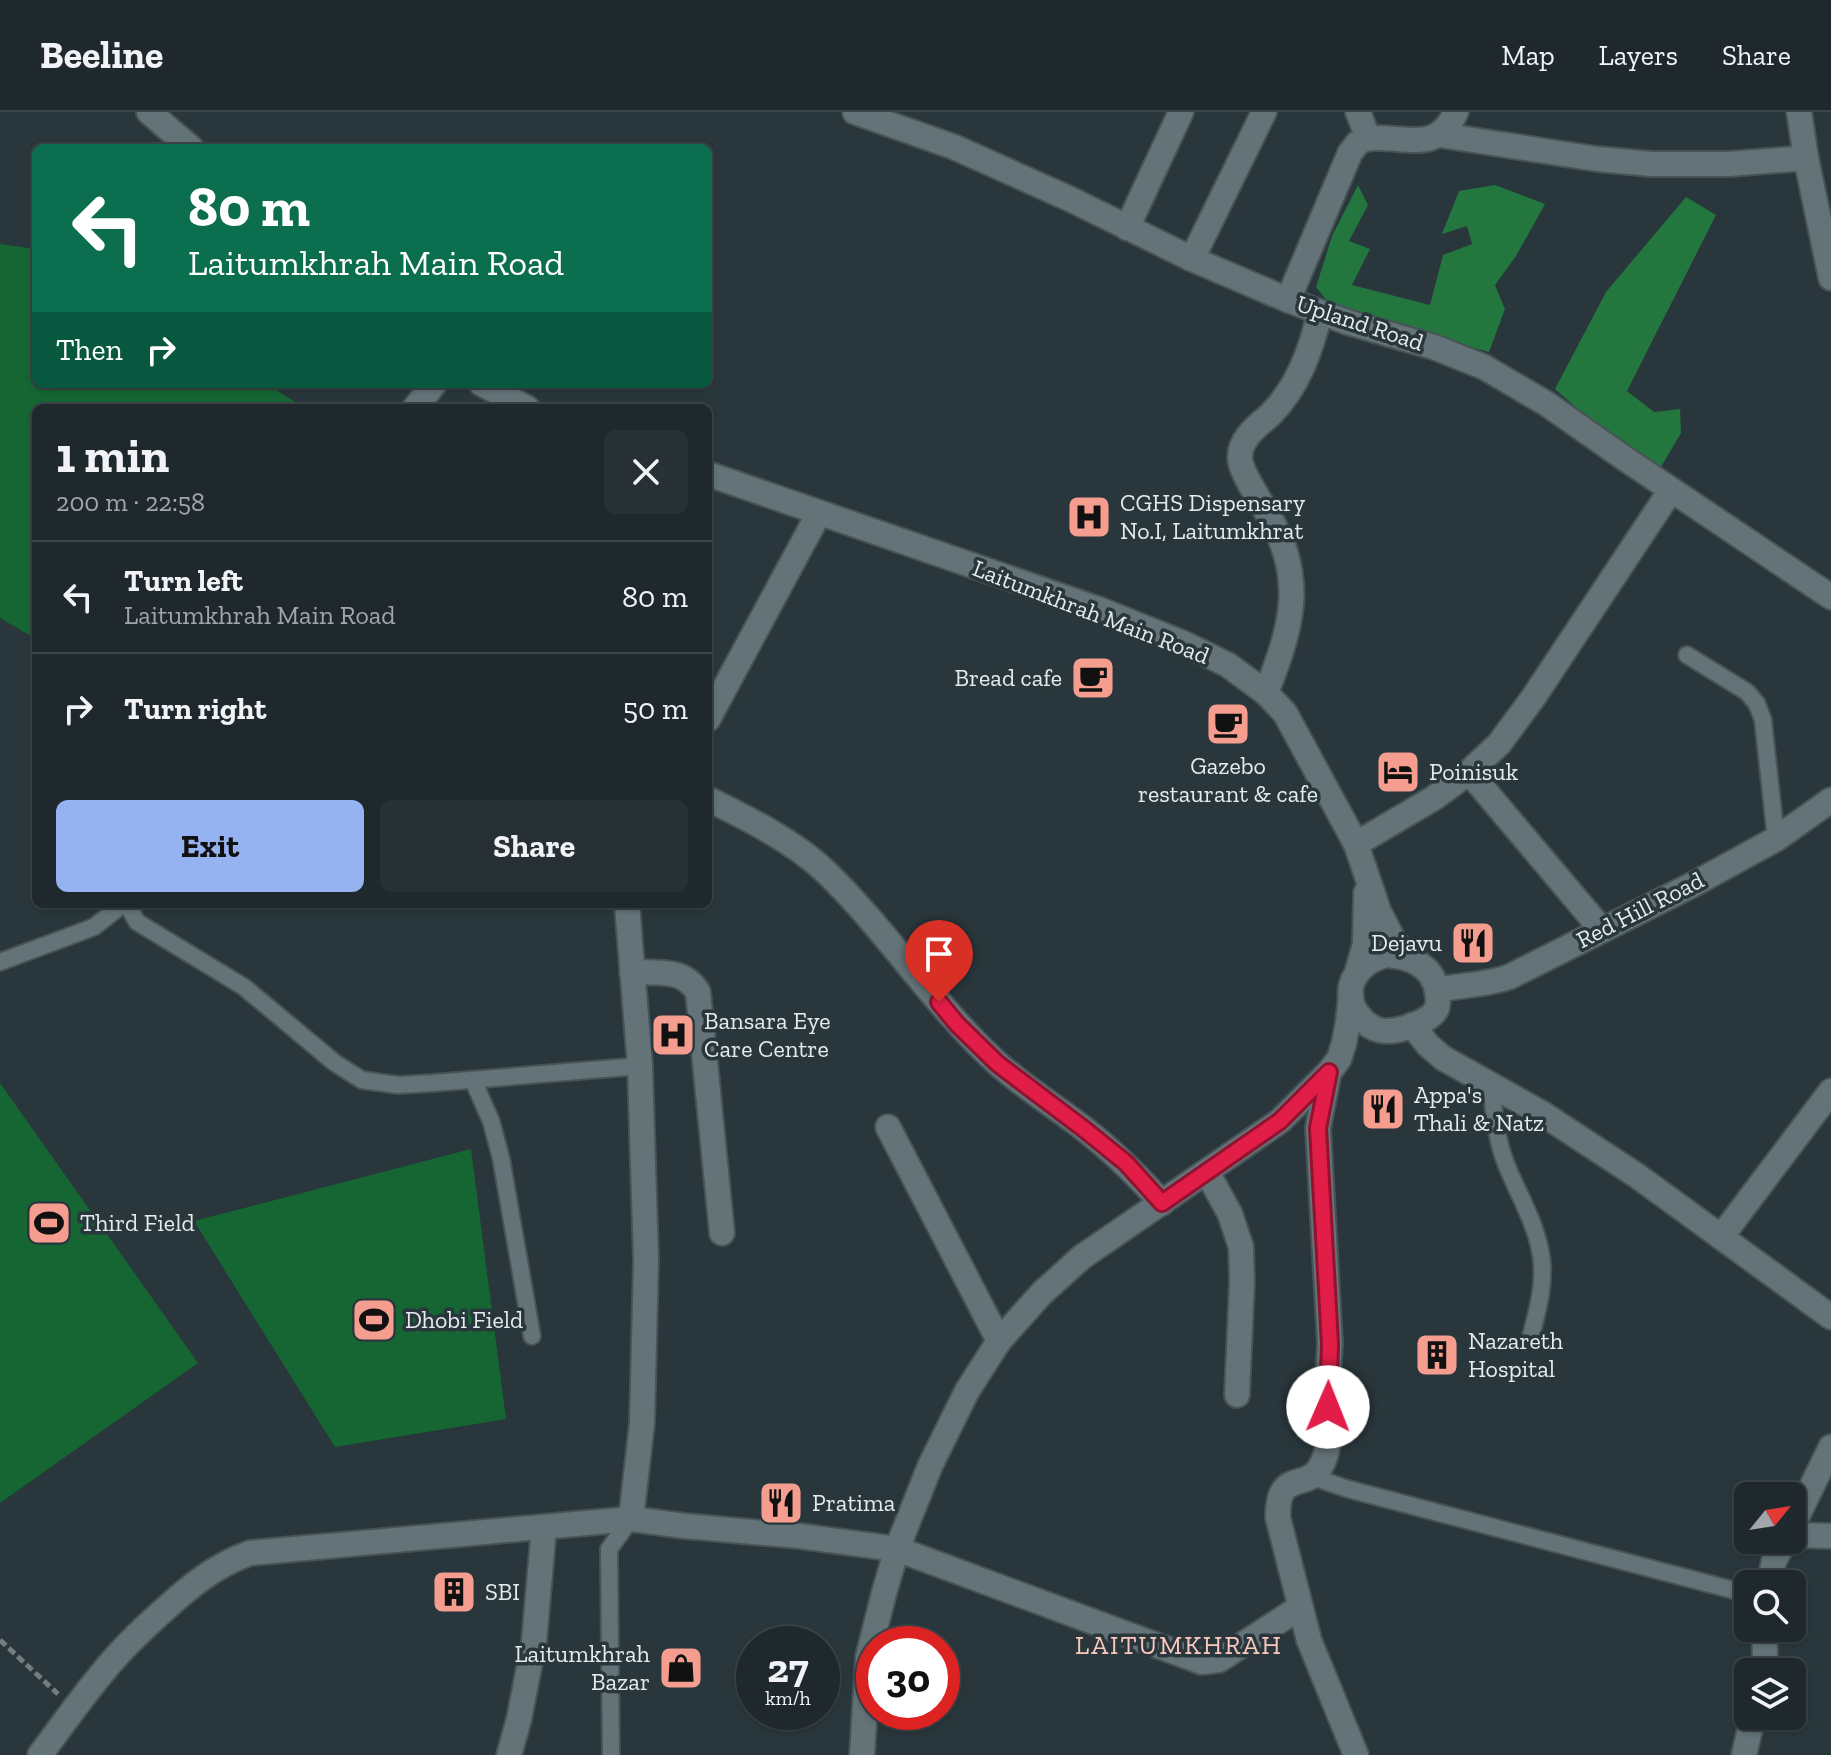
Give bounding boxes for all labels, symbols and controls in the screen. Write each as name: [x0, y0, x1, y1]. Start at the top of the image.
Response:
text: Beeline: [40, 32, 163, 78]
text: Map: [1501, 39, 1555, 72]
text: Layers: [1599, 39, 1678, 72]
text: Share: [1722, 39, 1791, 72]
text: 80 m: [188, 173, 310, 240]
icon: left: [56, 176, 160, 280]
text: Laitumkhrah Main Road: [188, 241, 564, 284]
street label: Upland Road: [1293, 288, 1427, 357]
icon: right: [139, 328, 183, 372]
text: Then: [56, 332, 123, 368]
text: 1 min: [56, 427, 169, 484]
button: close: [604, 430, 688, 514]
text: 200 m · 22:58: [56, 486, 205, 518]
place label: CGHS Dispensary No.I, Laitumkhrat: [1120, 488, 1306, 545]
hospital icon: CGHS Dispensary No.I, Laitumkhrat: [1065, 493, 1113, 541]
street label: Laitumkhrah Main Road: [969, 553, 1213, 670]
text: Turn left: [124, 563, 243, 599]
icon: left: [56, 575, 100, 619]
text: 80 m: [622, 579, 688, 615]
text: Laitumkhrah Main Road: [124, 599, 396, 631]
cafe icon: Bread cafe: [1069, 654, 1117, 702]
place label: Bread cafe: [954, 663, 1062, 692]
icon: right: [56, 687, 100, 731]
text: Turn right: [124, 691, 266, 727]
text: 50 m: [623, 691, 688, 727]
cafe icon: Gazebo restaurant & cafe: [1204, 700, 1252, 748]
hotel icon: Poinisuk: [1374, 748, 1422, 796]
place label: Gazebo restaurant & cafe: [1138, 751, 1318, 808]
place label: Poinisuk: [1429, 757, 1519, 786]
button: Exit: [56, 800, 364, 892]
button: Share: [380, 800, 688, 892]
street label: Red Hill Road: [1571, 865, 1708, 954]
restaurant icon: Dejavu: [1449, 919, 1497, 967]
pin: [905, 920, 973, 1002]
place label: Dejavu: [1371, 928, 1443, 957]
icon: arrive: [917, 932, 961, 976]
place label: Bansara Eye Care Centre: [704, 1006, 830, 1063]
hospital icon: Bansara Eye Care Centre: [649, 1011, 697, 1059]
place label: Appa's Thali & Natz: [1414, 1080, 1544, 1137]
restaurant icon: Appa's Thali & Natz: [1359, 1085, 1407, 1133]
sports icon: Third Field: [25, 1199, 73, 1247]
place label: Third Field: [80, 1208, 195, 1237]
sports icon: Dhobi Field: [350, 1296, 398, 1344]
place label: Dhobi Field: [405, 1305, 523, 1334]
place label: Nazareth Hospital: [1468, 1326, 1564, 1383]
building icon: Nazareth Hospital: [1413, 1331, 1461, 1379]
position arrow: [1286, 1365, 1370, 1449]
restaurant icon: Pratima: [757, 1479, 805, 1527]
north arrow: [1734, 1482, 1806, 1554]
map controls: [1734, 1482, 1806, 1730]
place label: Pratima: [812, 1488, 896, 1517]
building icon: SBI: [430, 1568, 478, 1616]
button: search: [1734, 1570, 1806, 1642]
place label: SBI: [485, 1577, 520, 1606]
speed limit sign: 30: [856, 1626, 960, 1730]
district label: LAITUMKHRAH: [1075, 1629, 1283, 1661]
place label: Laitumkhrah Bazar: [514, 1639, 651, 1696]
shop icon: Laitumkhrah Bazar: [657, 1644, 705, 1692]
text: 27: [767, 1644, 809, 1692]
button: layers: [1734, 1658, 1806, 1730]
text: km/h: [765, 1686, 811, 1710]

